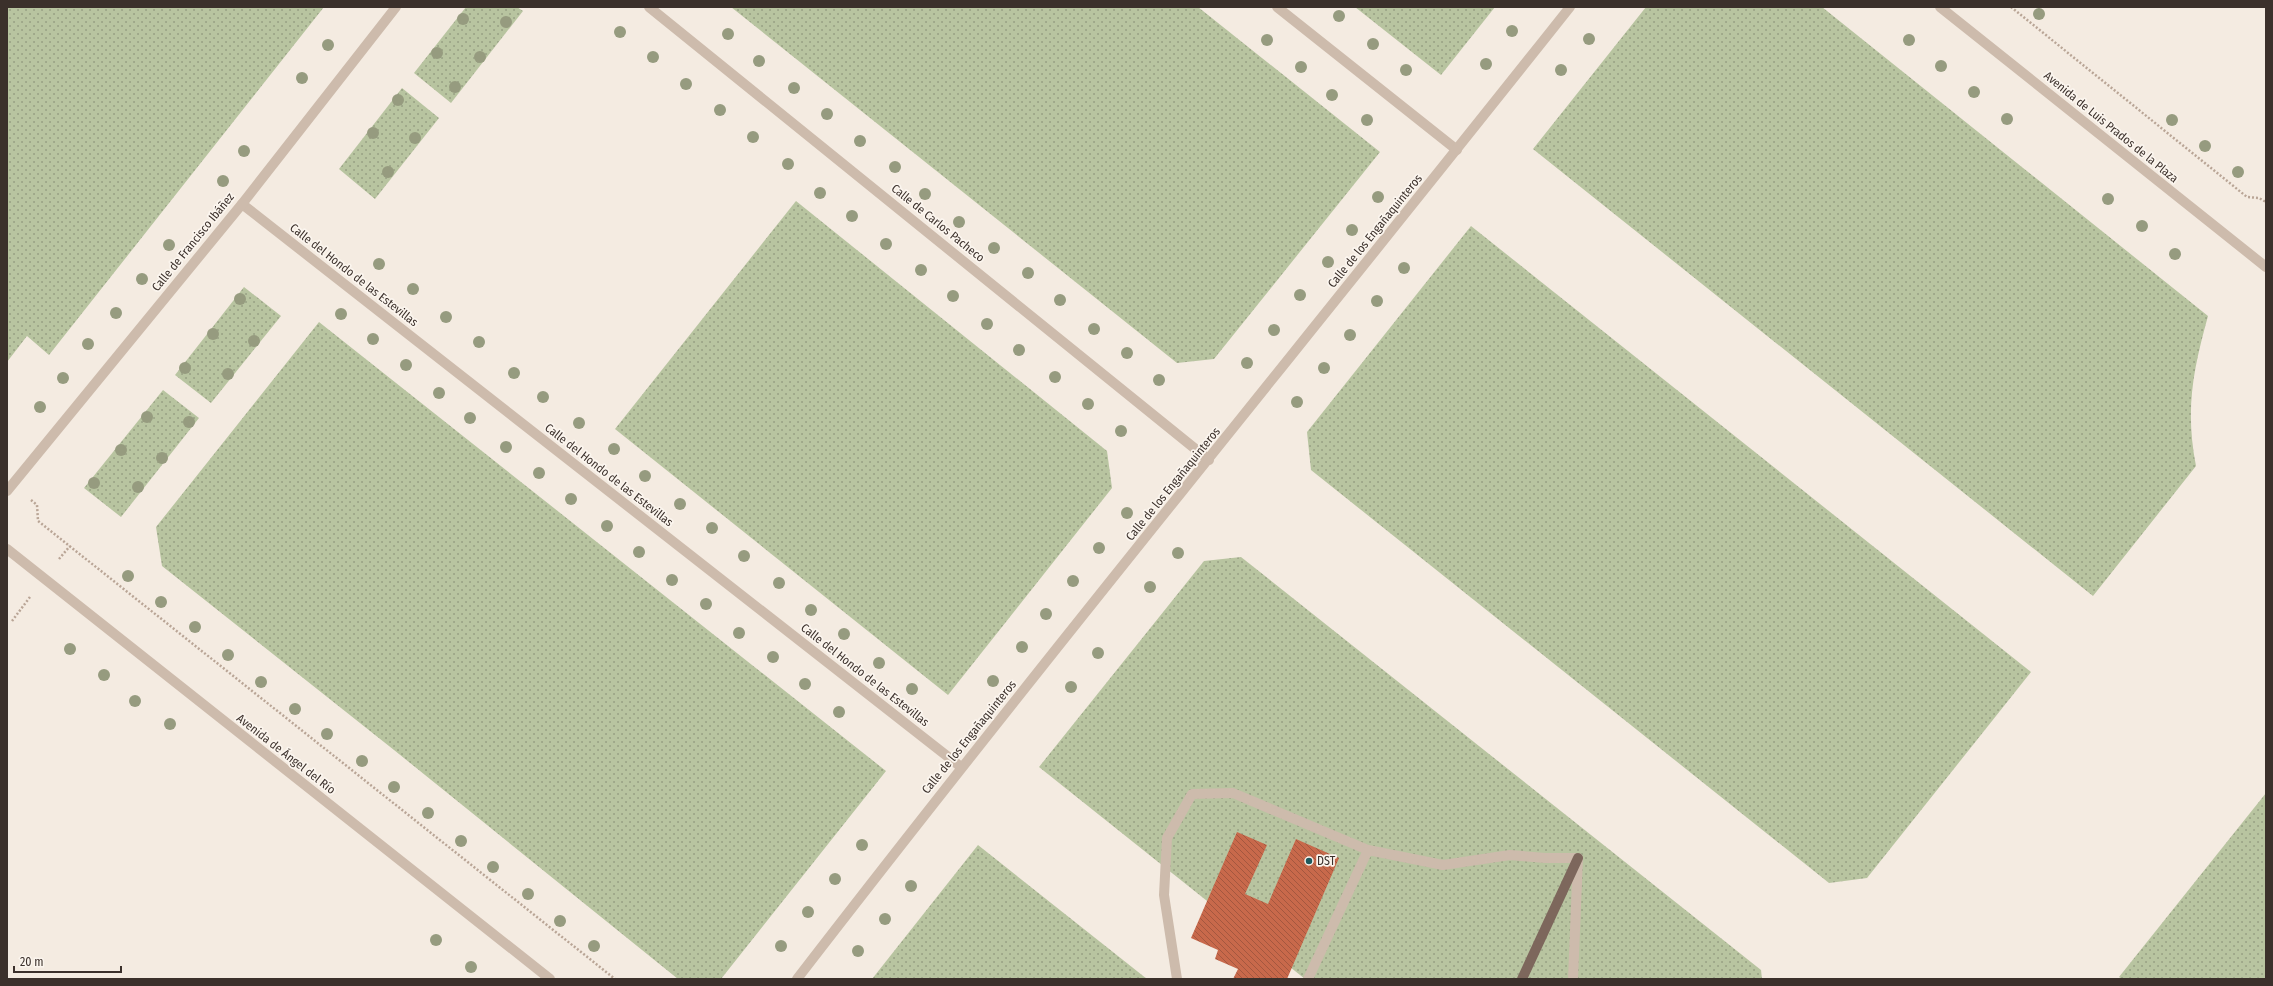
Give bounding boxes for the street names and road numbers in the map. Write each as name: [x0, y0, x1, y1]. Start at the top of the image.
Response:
street label: Avenida de Luis Prados de la Plaza: [2041, 69, 2181, 186]
street label: Calle de los Engañaquinteros: [1325, 172, 1425, 290]
street label: Calle de Carlos Pacheco: [889, 181, 987, 265]
street label: Calle de Francisco Ibáñez: [149, 190, 237, 294]
street label: Calle del Hondo de las Estevillas: [287, 221, 421, 329]
street label: Calle del Hondo de las Estevillas: [542, 421, 676, 529]
street label: Calle de los Engañaquinteros: [1123, 425, 1223, 543]
street label: Calle del Hondo de las Estevillas: [798, 621, 932, 729]
street label: Calle de los Engañaquinteros: [919, 678, 1019, 796]
street label: Avenida de Ángel del Río: [234, 710, 339, 797]

